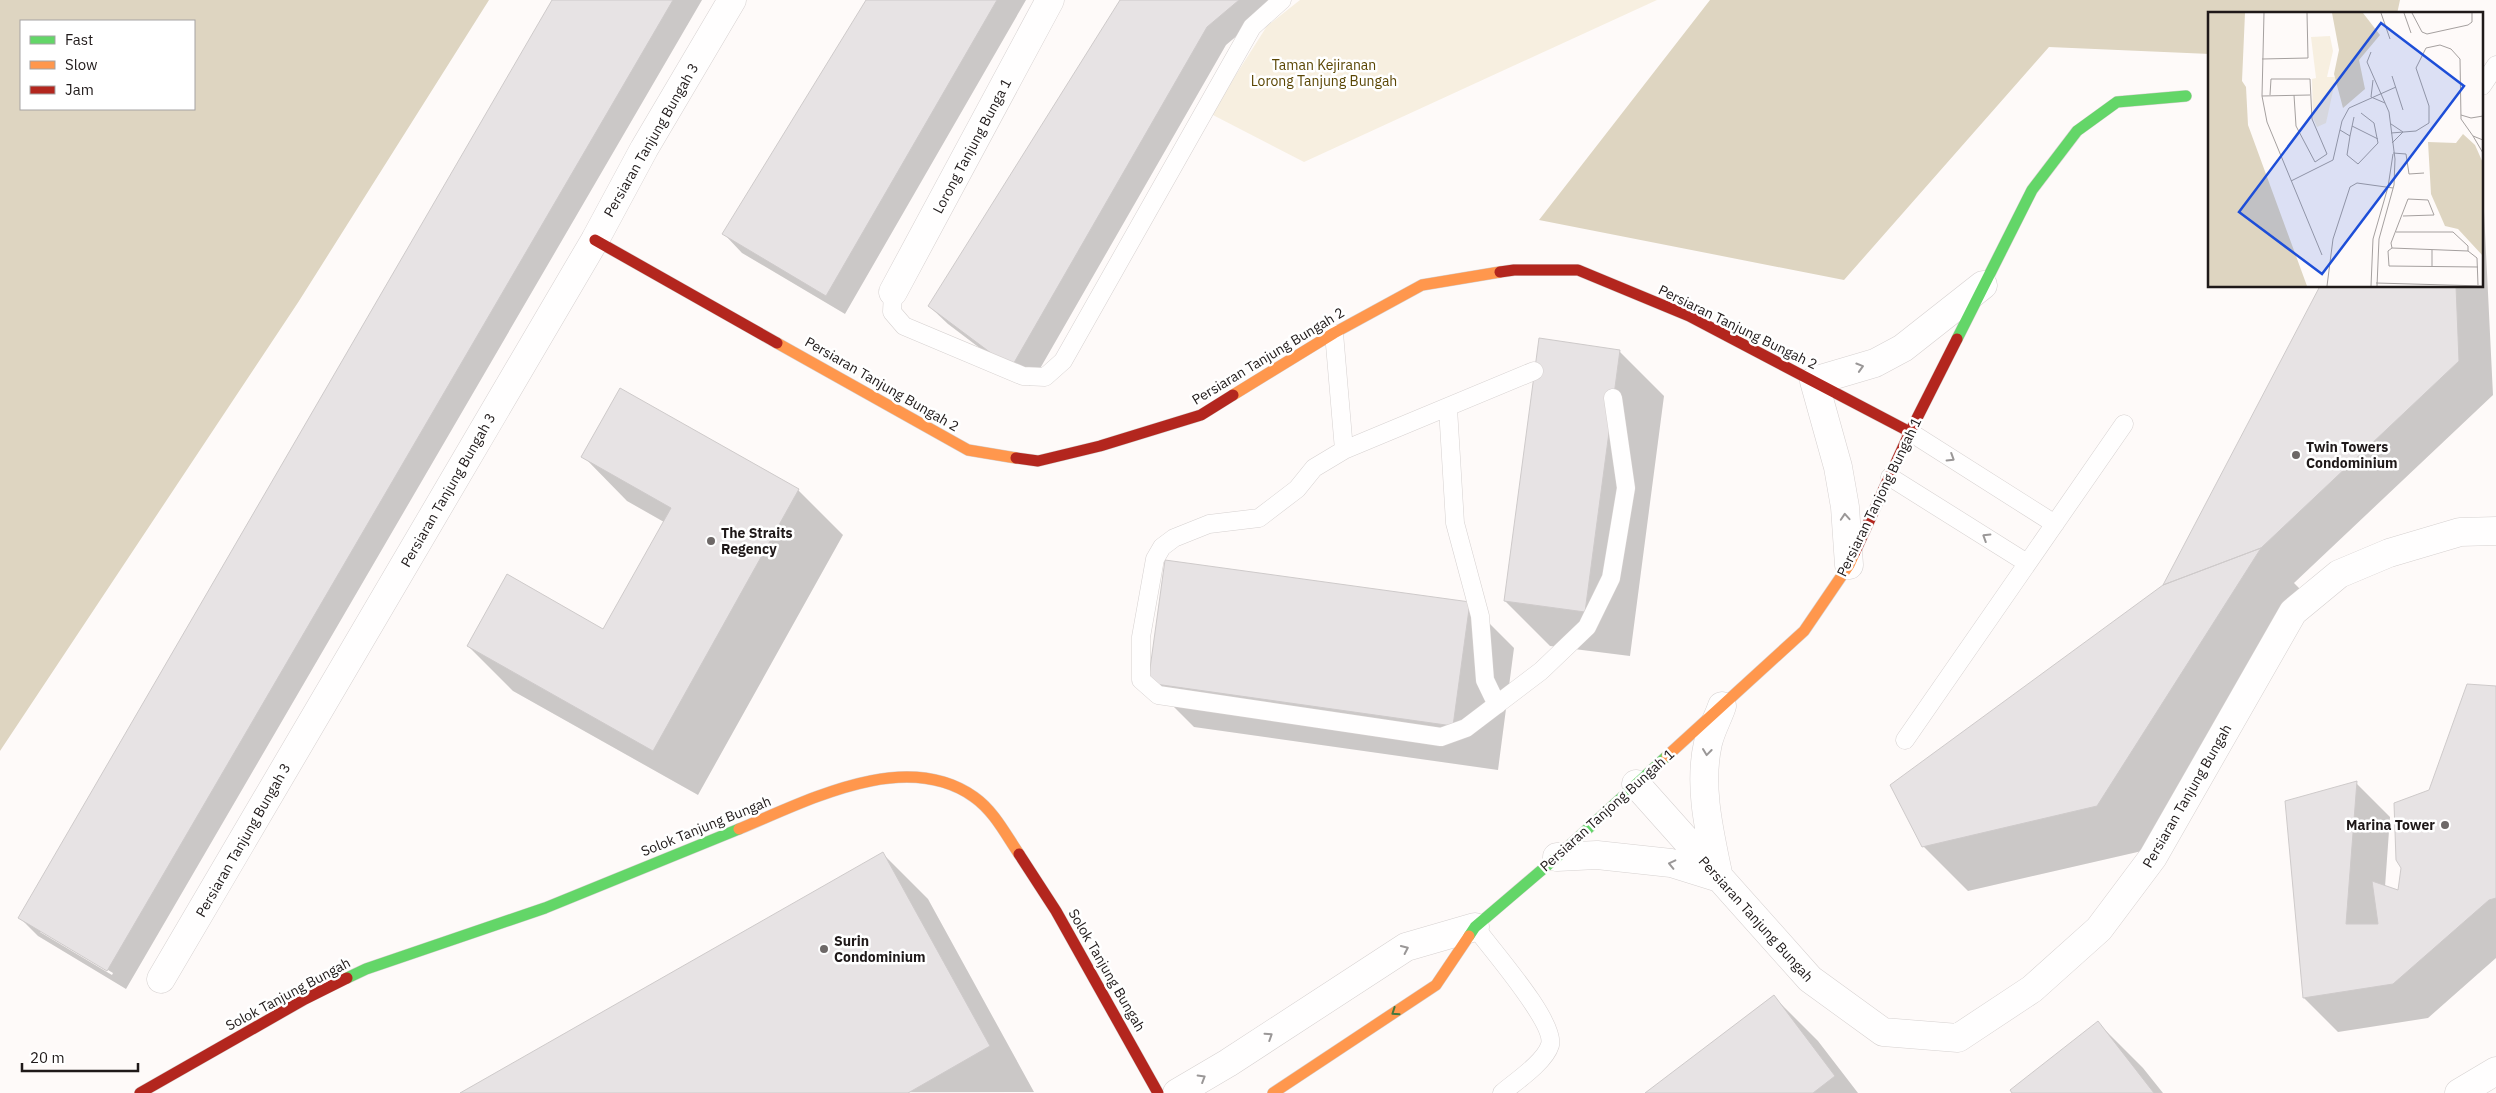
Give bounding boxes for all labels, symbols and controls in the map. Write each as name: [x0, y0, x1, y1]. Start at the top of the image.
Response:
inset map: [2208, 12, 2484, 288]
legend: [20, 20, 195, 110]
text: Fast: [65, 30, 93, 49]
text: Slow: [65, 55, 98, 74]
park label: Taman Kejiranan Lorong Tanjung Bungah: [1251, 56, 1397, 90]
street label: Persiaran Tanjung Bungah 3: [600, 60, 702, 220]
street label: Lorong Tanjung Bunga 1: [929, 75, 1015, 217]
text: Jam: [65, 80, 94, 99]
street label: Persiaran Tanjung Bungah 2: [1656, 281, 1820, 373]
street label: Persiaran Tanjung Bungah 2: [1188, 303, 1348, 409]
street label: Persiaran Tanjung Bungah 2: [802, 333, 962, 435]
one-way arrow: [1856, 363, 1864, 373]
street label: Persiaran Tanjung Bungah 3: [397, 410, 499, 570]
street label: Persiaran Tanjong Bungah 1: [1833, 415, 1925, 579]
place label: Twin Towers Condominium: [2306, 438, 2398, 472]
marker: Twin Towers Condominium: [2290, 449, 2302, 461]
one-way arrow: [1946, 452, 1955, 462]
one-way arrow: [1840, 512, 1851, 520]
place label: The Straits Regency: [721, 524, 793, 558]
one-way arrow: [1982, 534, 1992, 543]
marker: The Straits Regency: [705, 535, 717, 547]
street label: Persiaran Tanjung Bungah: [2138, 721, 2236, 871]
street label: Persiaran Tanjong Bungah 1: [1536, 745, 1678, 875]
one-way arrow: [1702, 749, 1713, 757]
street label: Persiaran Tanjung Bungah 3: [192, 760, 294, 920]
street label: Solok Tanjung Bungah: [638, 792, 774, 860]
place label: Marina Tower: [2346, 816, 2435, 834]
marker: Marina Tower: [2439, 819, 2451, 831]
street label: Persiaran Tanjung Bungah: [1695, 852, 1817, 986]
one-way arrow: [1667, 859, 1676, 870]
street label: Solok Tanjung Bungah: [1065, 905, 1149, 1035]
place label: Surin Condominium: [834, 932, 926, 966]
marker: Surin Condominium: [818, 943, 830, 955]
one-way arrow: [1400, 945, 1409, 955]
street label: Solok Tanjung Bungah: [223, 953, 353, 1035]
one-way arrow: [1391, 1006, 1401, 1015]
one-way arrow: [1263, 1033, 1272, 1042]
scale bar: [22, 1040, 139, 1072]
text: 20 m: [30, 1048, 65, 1067]
one-way arrow: [1197, 1075, 1206, 1085]

